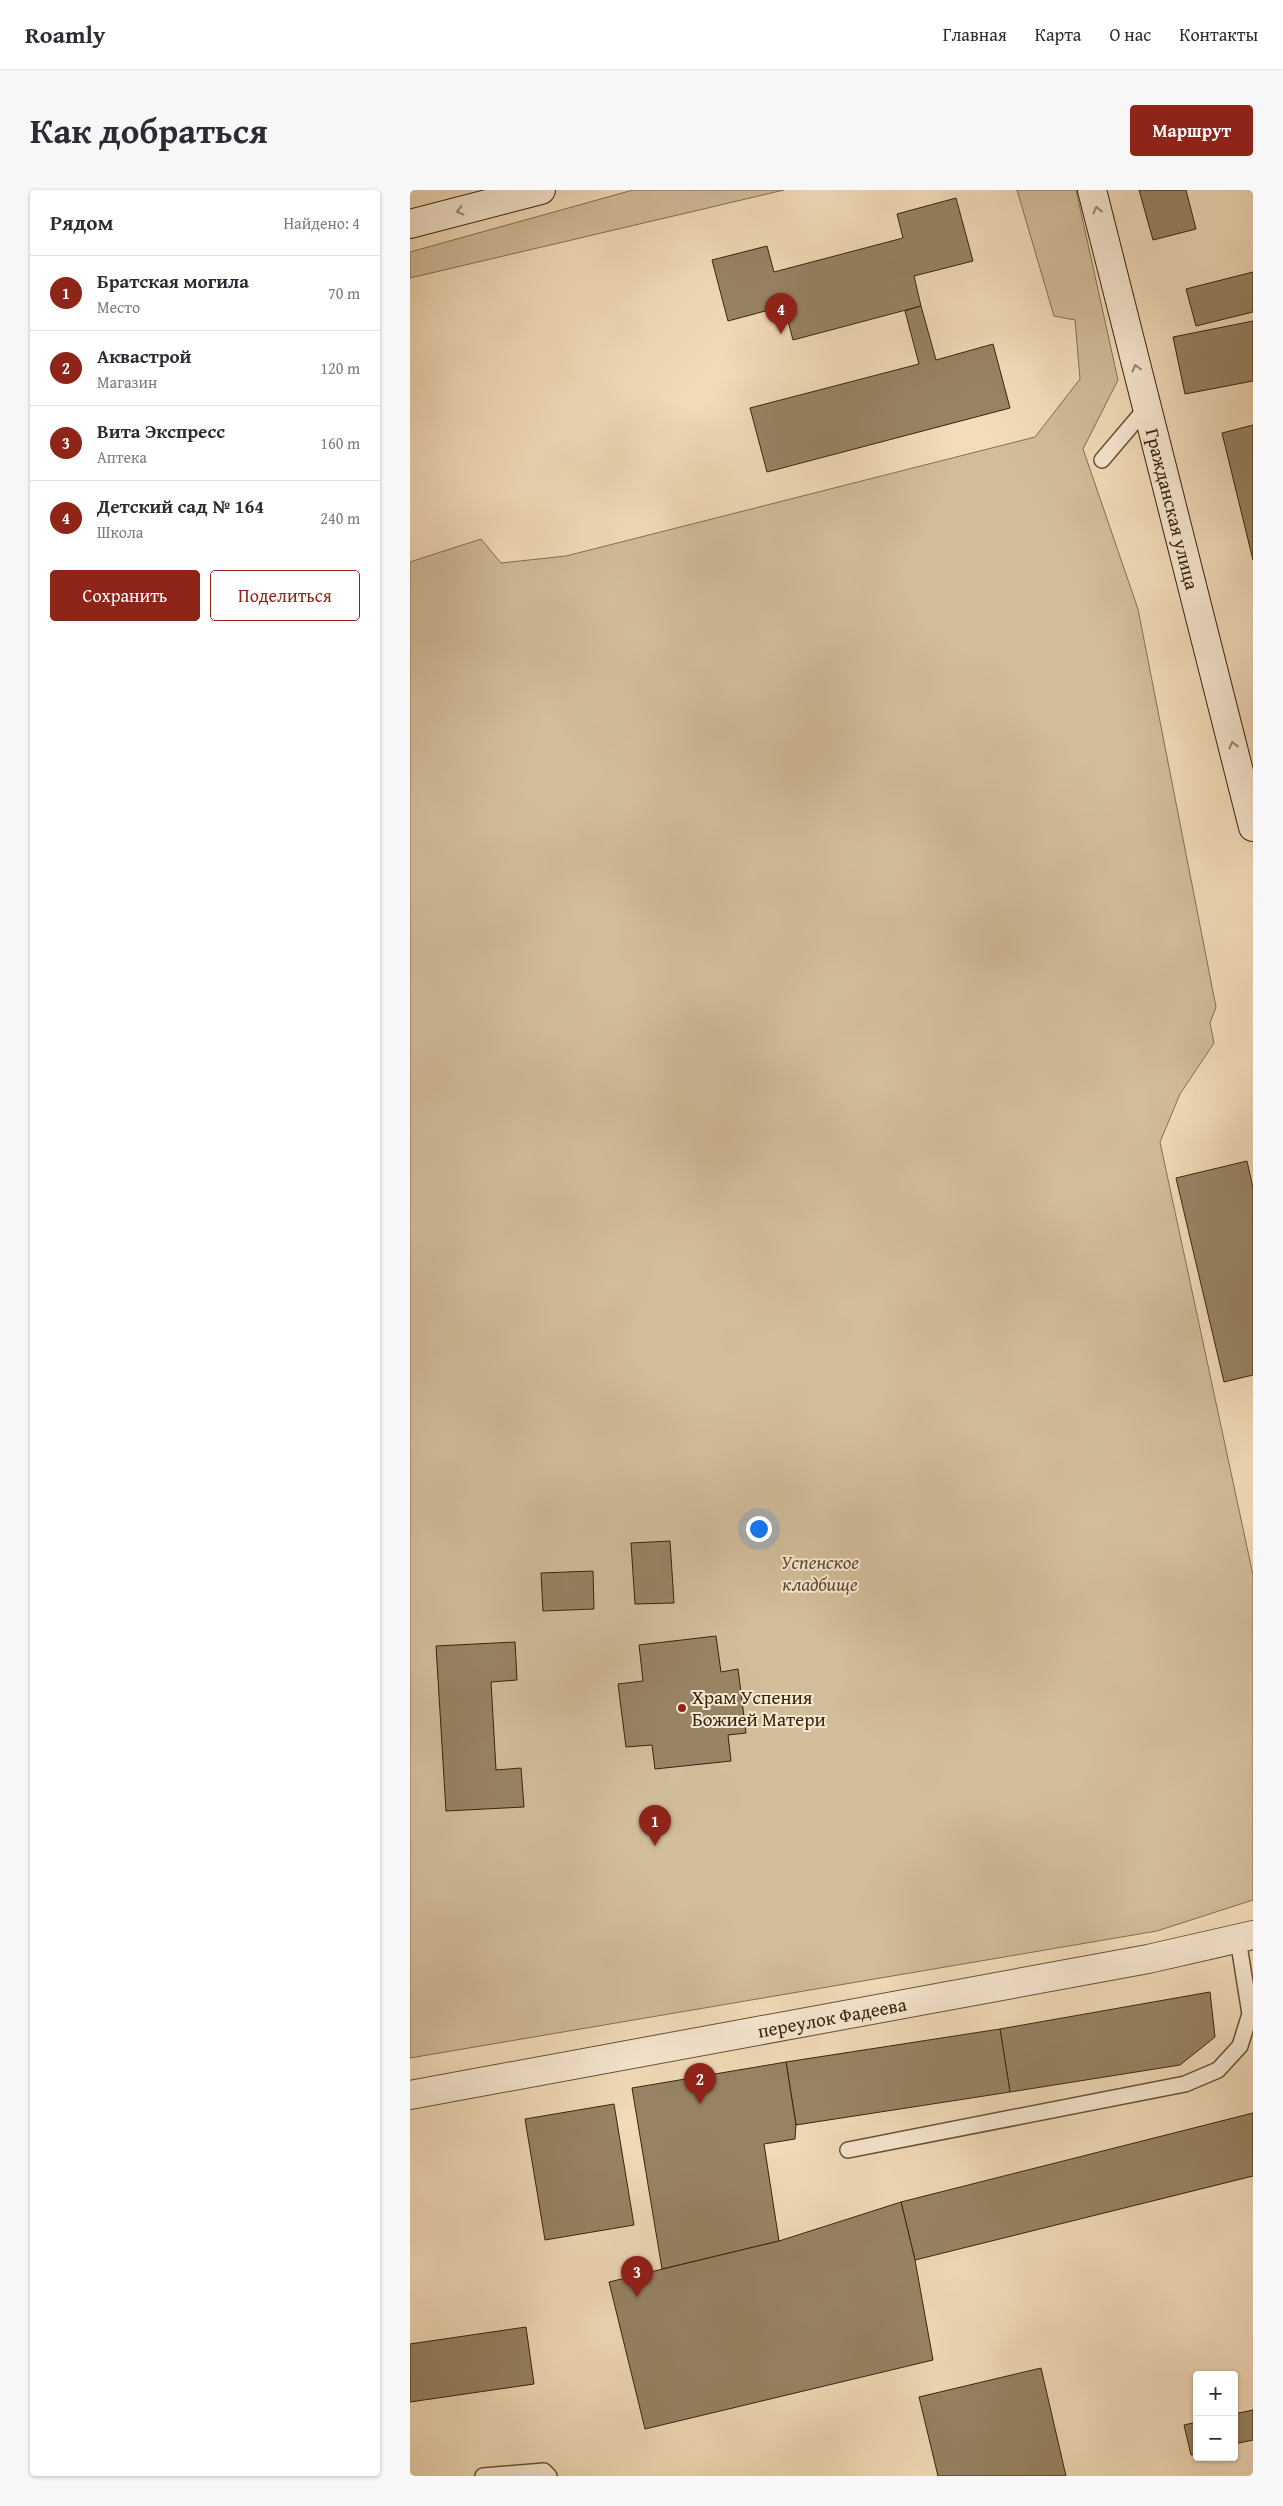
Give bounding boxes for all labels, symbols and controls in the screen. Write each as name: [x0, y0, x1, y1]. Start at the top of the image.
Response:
text: Roamly: [25, 17, 105, 52]
text: Главная: [943, 21, 1007, 48]
text: Карта: [1035, 21, 1081, 48]
text: О нас: [1109, 21, 1151, 48]
text: Контакты: [1179, 21, 1258, 48]
text: Как добраться: [30, 105, 268, 156]
button: Маршрут: [1130, 105, 1253, 156]
one-way arrow: [456, 205, 465, 216]
one-way arrow: [1092, 205, 1103, 214]
text: Рядом: [50, 207, 113, 238]
text: Найдено: 4: [283, 211, 360, 235]
text: Братская могила: [97, 267, 249, 295]
text: 1: [62, 281, 70, 305]
text: 70 m: [328, 281, 360, 305]
pin: 4: [765, 293, 797, 334]
text: Место: [97, 295, 140, 319]
text: Аквастрой: [97, 342, 192, 370]
text: 2: [62, 356, 70, 380]
text: 120 m: [320, 356, 360, 380]
one-way arrow: [1132, 364, 1142, 372]
text: Магазин: [97, 370, 157, 394]
text: Вита Экспресс: [97, 417, 225, 445]
street label: Гражданская улица: [1139, 425, 1206, 593]
text: 3: [62, 431, 70, 455]
text: 160 m: [320, 431, 360, 455]
text: Аптека: [97, 445, 147, 469]
text: Детский сад № 164: [97, 492, 264, 520]
text: 4: [62, 506, 70, 530]
text: 240 m: [320, 506, 360, 530]
text: Школа: [97, 520, 143, 544]
button: Сохранить: [50, 570, 200, 621]
button: Поделиться: [210, 570, 360, 621]
one-way arrow: [1228, 741, 1239, 750]
your location: [746, 1516, 772, 1542]
park label: Успенское кладбище: [781, 1548, 859, 1598]
place label: Храм Успения Божией Матери: [692, 1683, 826, 1733]
marker: Храм Успения Божией Матери: [676, 1702, 688, 1714]
pin: 1: [639, 1805, 671, 1846]
street label: переулок Фадеева: [755, 1990, 909, 2045]
pin: 2: [684, 2063, 716, 2104]
pin: 3: [621, 2256, 653, 2297]
map controls: [1193, 2371, 1238, 2461]
button: +: [1193, 2371, 1238, 2416]
button: −: [1193, 2416, 1238, 2461]

